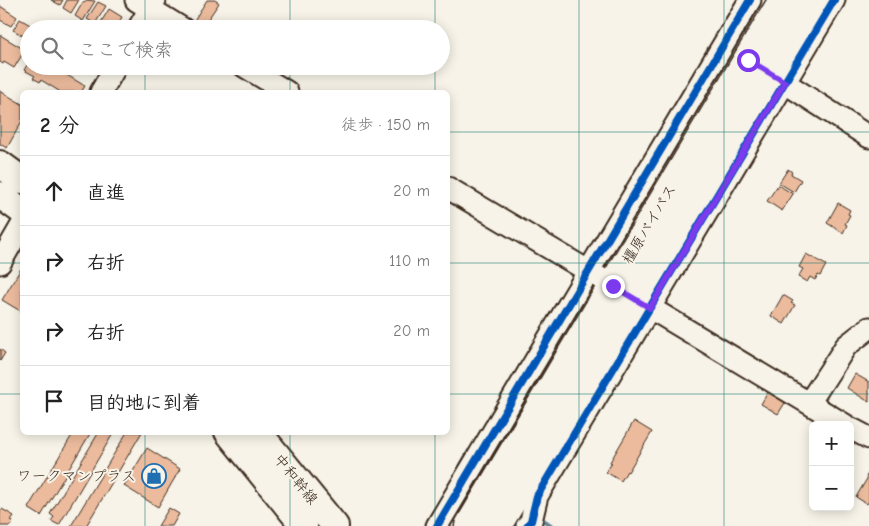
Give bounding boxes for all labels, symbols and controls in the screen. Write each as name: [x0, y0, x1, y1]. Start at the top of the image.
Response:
search box: [20, 20, 450, 75]
icon: search: [38, 34, 66, 62]
text: ここで検索: [78, 39, 173, 61]
route start: [737, 49, 760, 72]
text: 2 分: [40, 113, 79, 137]
text: 徒歩 · 150 m: [341, 116, 430, 134]
icon: ahead: [40, 177, 68, 205]
street label: 橿原バイパス: [618, 181, 680, 267]
text: 直進: [87, 182, 125, 204]
text: 20 m: [393, 182, 430, 200]
icon: right: [40, 247, 68, 275]
text: 右折: [87, 252, 125, 274]
text: 110 m: [389, 252, 430, 270]
route end: [602, 275, 625, 298]
icon: right: [40, 317, 68, 345]
text: 右折: [87, 322, 125, 344]
text: 20 m: [393, 322, 430, 340]
icon: arrive: [40, 387, 68, 415]
text: 目的地に到着: [87, 392, 201, 414]
map controls: [809, 421, 854, 511]
button: +: [809, 421, 854, 466]
street label: 中和幹線: [270, 450, 322, 508]
shop icon: ワークマンプラス: [141, 463, 167, 489]
button: −: [809, 466, 854, 511]
place label: ワークマンプラス: [17, 467, 136, 485]

